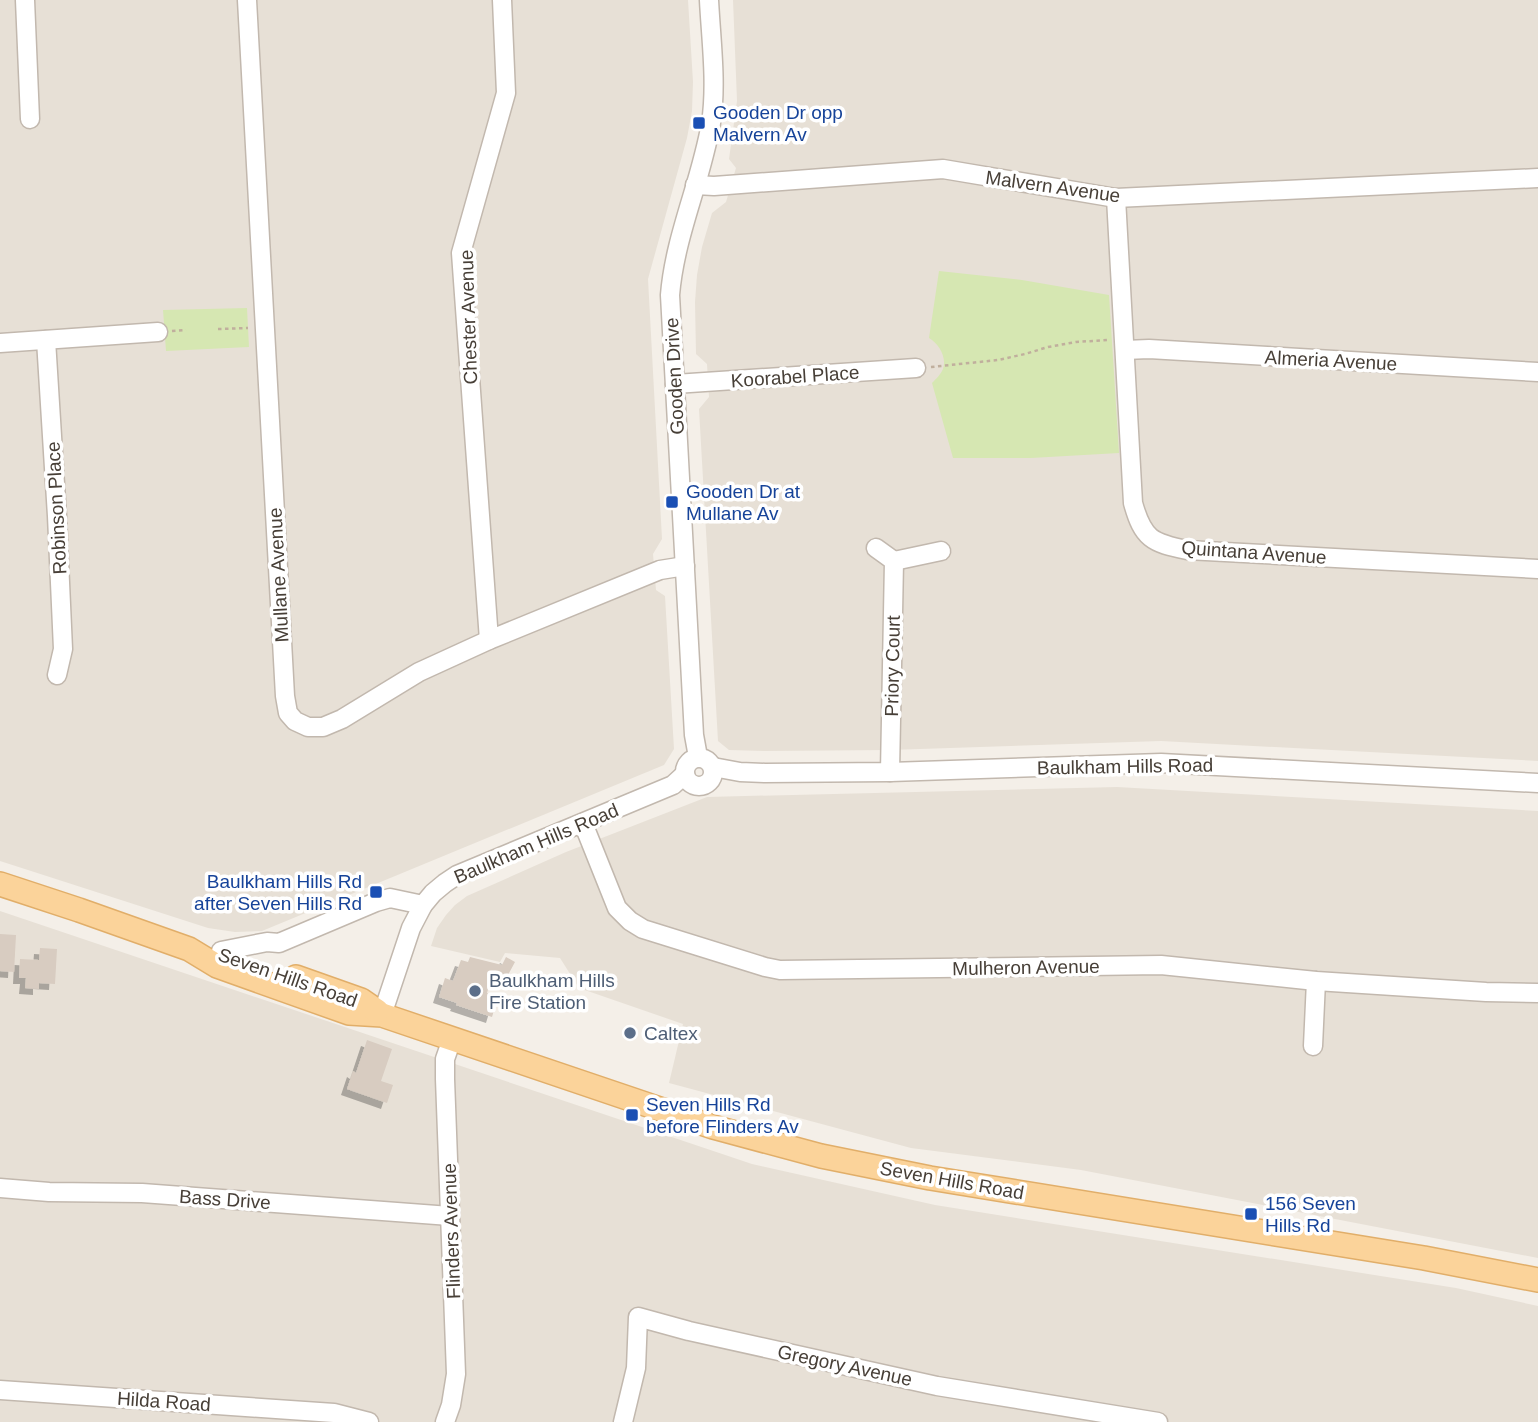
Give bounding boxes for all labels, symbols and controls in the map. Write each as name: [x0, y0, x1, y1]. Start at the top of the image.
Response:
place label: Gooden Dr opp Malvern Av: [713, 102, 843, 145]
marker: Gooden Dr opp Malvern Av: [691, 115, 707, 131]
street label: Malvern Avenue: [984, 167, 1122, 206]
street label: Chester Avenue: [456, 249, 481, 385]
street label: Gooden Drive: [661, 317, 688, 435]
street label: Almeria Avenue: [1264, 347, 1398, 374]
street label: Koorabel Place: [730, 362, 860, 391]
street label: Robinson Place: [43, 441, 70, 575]
place label: Gooden Dr at Mullane Av: [686, 481, 801, 524]
marker: Gooden Dr at Mullane Av: [664, 494, 680, 510]
street label: Mullane Avenue: [264, 507, 293, 643]
street label: Quintana Avenue: [1181, 537, 1327, 568]
street label: Priory Court: [881, 614, 904, 717]
street label: Baulkham Hills Road: [1037, 754, 1213, 779]
street label: Baulkham Hills Road: [451, 799, 621, 888]
place label: Baulkham Hills Rd after Seven Hills Rd: [194, 871, 362, 914]
marker: Baulkham Hills Rd after Seven Hills Rd: [368, 884, 384, 900]
street label: Seven Hills Road: [216, 944, 360, 1011]
street label: Mulheron Avenue: [952, 956, 1100, 979]
place label: Baulkham Hills Fire Station: [489, 970, 615, 1013]
marker: Baulkham Hills Fire Station: [467, 983, 483, 999]
place label: Caltex: [644, 1023, 698, 1044]
marker: Caltex: [622, 1025, 638, 1041]
place label: Seven Hills Rd before Flinders Av: [646, 1094, 799, 1137]
marker: Seven Hills Rd before Flinders Av: [624, 1107, 640, 1123]
street label: Seven Hills Road: [878, 1157, 1026, 1203]
street label: Flinders Avenue: [439, 1163, 464, 1299]
street label: Bass Drive: [178, 1186, 272, 1213]
place label: 156 Seven Hills Rd: [1265, 1193, 1356, 1236]
marker: 156 Seven Hills Rd: [1243, 1206, 1259, 1222]
street label: Gregory Avenue: [776, 1341, 914, 1390]
street label: Hilda Road: [116, 1388, 212, 1415]

